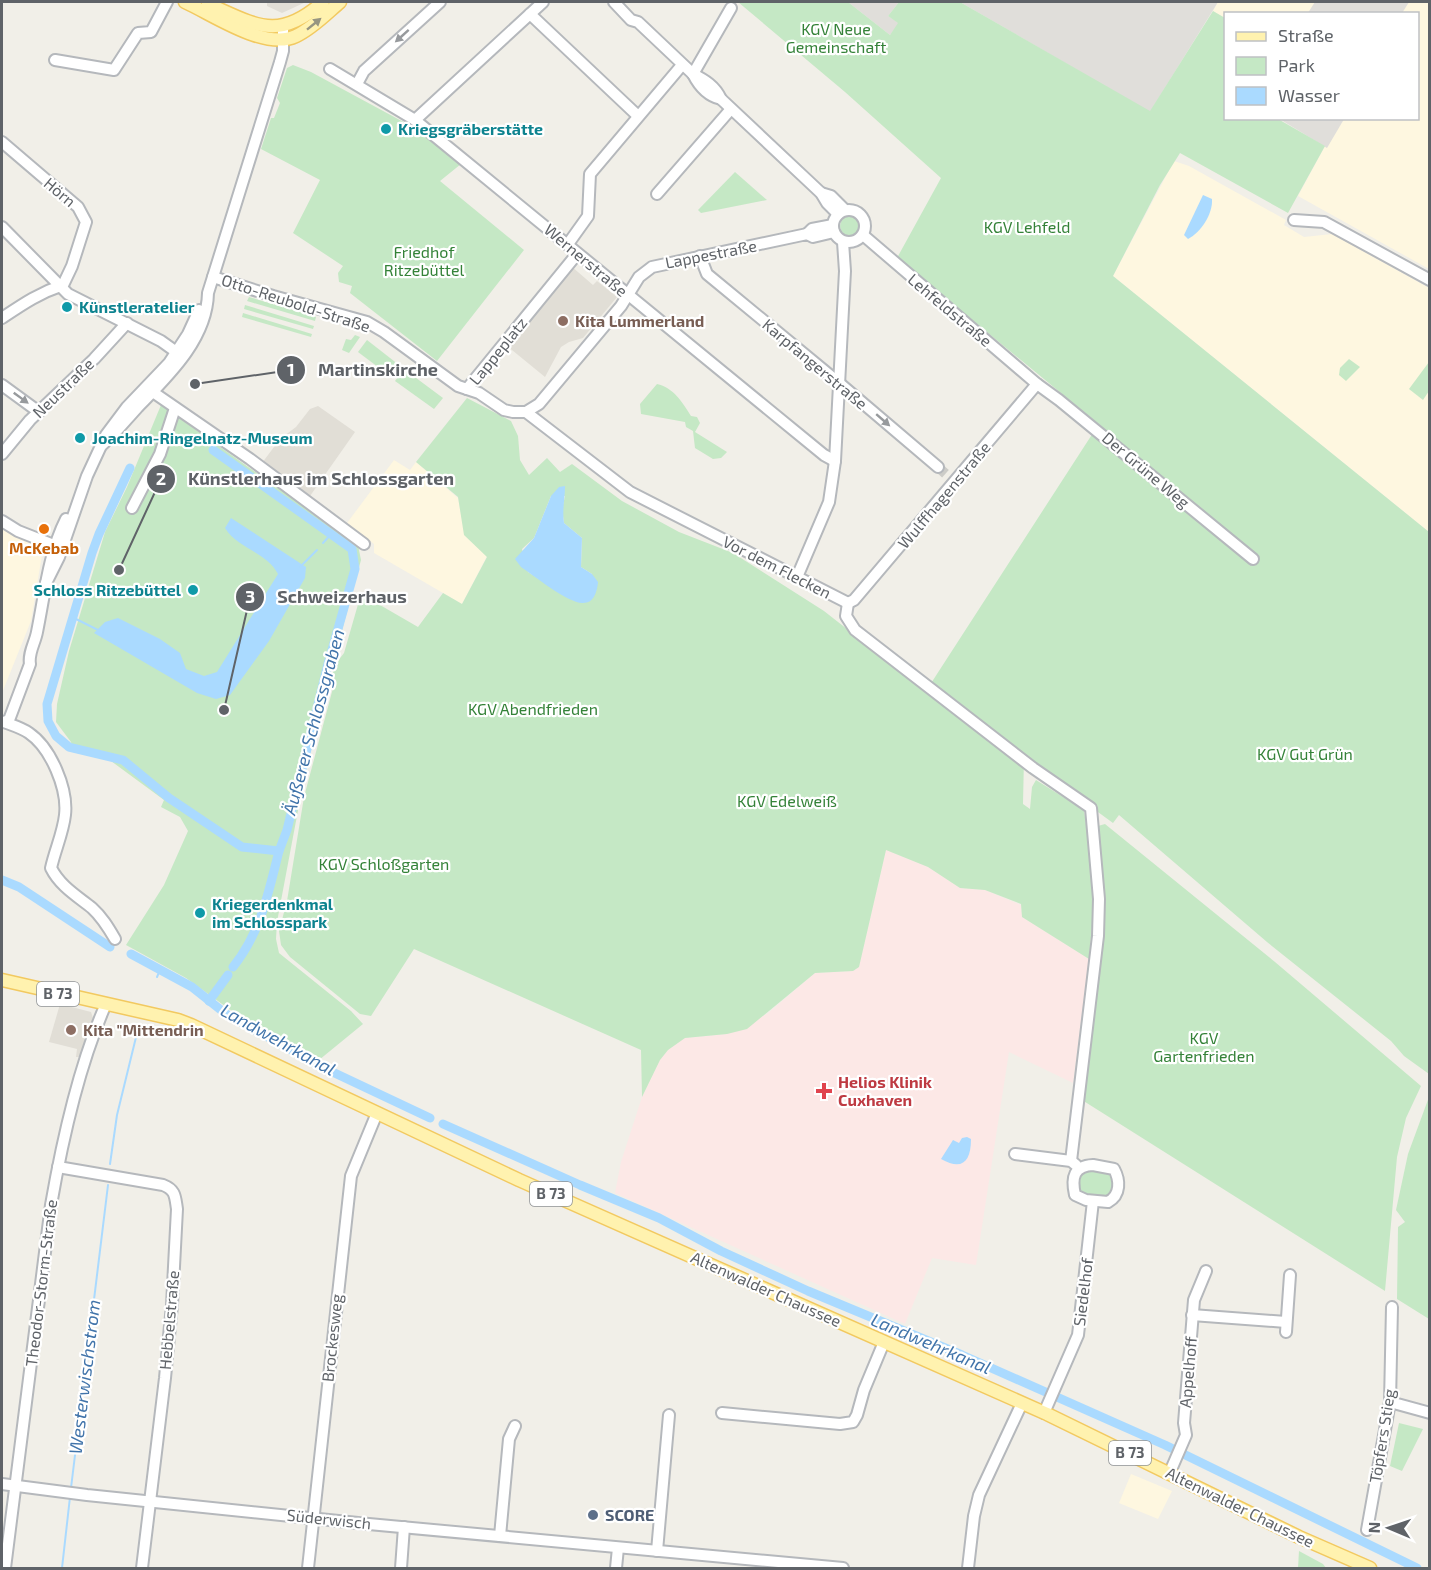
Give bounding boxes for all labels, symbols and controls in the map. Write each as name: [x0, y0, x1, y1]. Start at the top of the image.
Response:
legend: [1224, 12, 1419, 120]
one-way arrow: [306, 18, 321, 31]
park label: KGV Neue Gemeinschaft: [786, 19, 886, 56]
text: Straße: [1278, 24, 1334, 46]
one-way arrow: [395, 29, 410, 42]
text: Park: [1278, 54, 1315, 76]
text: Wasser: [1278, 84, 1340, 106]
place label: Kriegsgräberstätte: [398, 119, 543, 138]
marker: Kriegsgräberstätte: [379, 122, 393, 136]
street label: Hörn: [41, 173, 80, 210]
park label: KGV Lehfeld: [984, 217, 1070, 236]
street label: Wernerstraße: [541, 219, 632, 300]
street label: Lappestraße: [663, 235, 758, 272]
park label: Friedhof Ritzebüttel: [384, 242, 464, 279]
street label: Otto-Reubold-Straße: [219, 269, 373, 336]
street label: Lehfeldstraße: [905, 269, 996, 350]
place label: Künstleratelier: [79, 297, 195, 316]
marker: Künstleratelier: [60, 300, 74, 314]
place label: Kita Lummerland: [575, 311, 704, 330]
street label: Lappeplatz: [465, 313, 531, 388]
marker: Kita Lummerland: [556, 314, 570, 328]
street label: Karpfangerstraße: [759, 314, 872, 413]
callout: Martinskirche: [276, 352, 450, 388]
street label: Neustraße: [28, 354, 97, 422]
text: 1: [287, 358, 295, 380]
text: Martinskirche: [318, 358, 438, 380]
one-way arrow: [13, 392, 28, 404]
one-way arrow: [875, 413, 890, 426]
place label: Joachim-Ringelnatz-Museum: [92, 428, 313, 447]
street label: Der Grüne Weg: [1099, 428, 1194, 512]
marker: Joachim-Ringelnatz-Museum: [73, 431, 87, 445]
street label: Wulffhagenstraße: [893, 437, 994, 552]
callout: Künstlerhaus im Schlossgarten: [146, 461, 466, 497]
text: 2: [156, 467, 166, 489]
text: Künstlerhaus im Schlossgarten: [188, 467, 454, 489]
marker: McKebab: [37, 522, 51, 536]
street label: Vor dem Flecken: [720, 531, 834, 602]
place label: McKebab: [9, 538, 79, 557]
callout: Schweizerhaus: [235, 579, 418, 615]
place label: Schloss Ritzebüttel: [34, 580, 182, 599]
marker: Schloss Ritzebüttel: [186, 583, 200, 597]
text: 3: [245, 585, 255, 607]
text: Schweizerhaus: [277, 585, 407, 607]
water label: Äußerer Schlossgraben: [277, 626, 348, 818]
park label: KGV Abendfrieden: [468, 699, 598, 718]
park label: KGV Gut Grün: [1257, 744, 1353, 763]
park label: KGV Edelweiß: [737, 791, 837, 810]
park label: KGV Schloßgarten: [319, 854, 449, 873]
place label: Kriegerdenkmal im Schlosspark: [212, 894, 334, 931]
marker: Kriegerdenkmal im Schlosspark: [193, 906, 207, 920]
road number: B 73: [37, 982, 79, 1006]
water label: Landwehrkanal: [217, 998, 340, 1080]
place label: Kita "Mittendrin: [83, 1020, 204, 1039]
marker: Kita "Mittendrin: [64, 1023, 78, 1037]
park label: KGV Gartenfrieden: [1153, 1028, 1255, 1065]
place label: Helios Klinik Cuxhaven: [838, 1072, 932, 1109]
marker: Helios Klinik Cuxhaven: [815, 1082, 833, 1100]
road number: B 73: [530, 1182, 572, 1206]
street label: Theodor-Storm-Straße: [21, 1198, 60, 1368]
street label: Altenwalder Chaussee: [688, 1247, 844, 1330]
street label: Siedelhof: [1069, 1256, 1096, 1327]
street label: Hebbelstraße: [155, 1269, 182, 1370]
street label: Brockesweg: [317, 1293, 346, 1383]
water label: Westerwischstrom: [64, 1298, 104, 1456]
water label: Landwehrkanal: [868, 1308, 995, 1378]
street label: Appelhoff: [1175, 1335, 1200, 1408]
street label: Töpfers Stieg: [1365, 1387, 1398, 1484]
road number: B 73: [1109, 1441, 1151, 1465]
street label: Altenwalder Chaussee: [1163, 1462, 1317, 1551]
north arrow: [1359, 1498, 1419, 1558]
street label: Süderwisch: [286, 1505, 372, 1532]
place label: SCORE: [605, 1505, 654, 1524]
marker: SCORE: [586, 1508, 600, 1522]
text: N: [1364, 1521, 1383, 1534]

